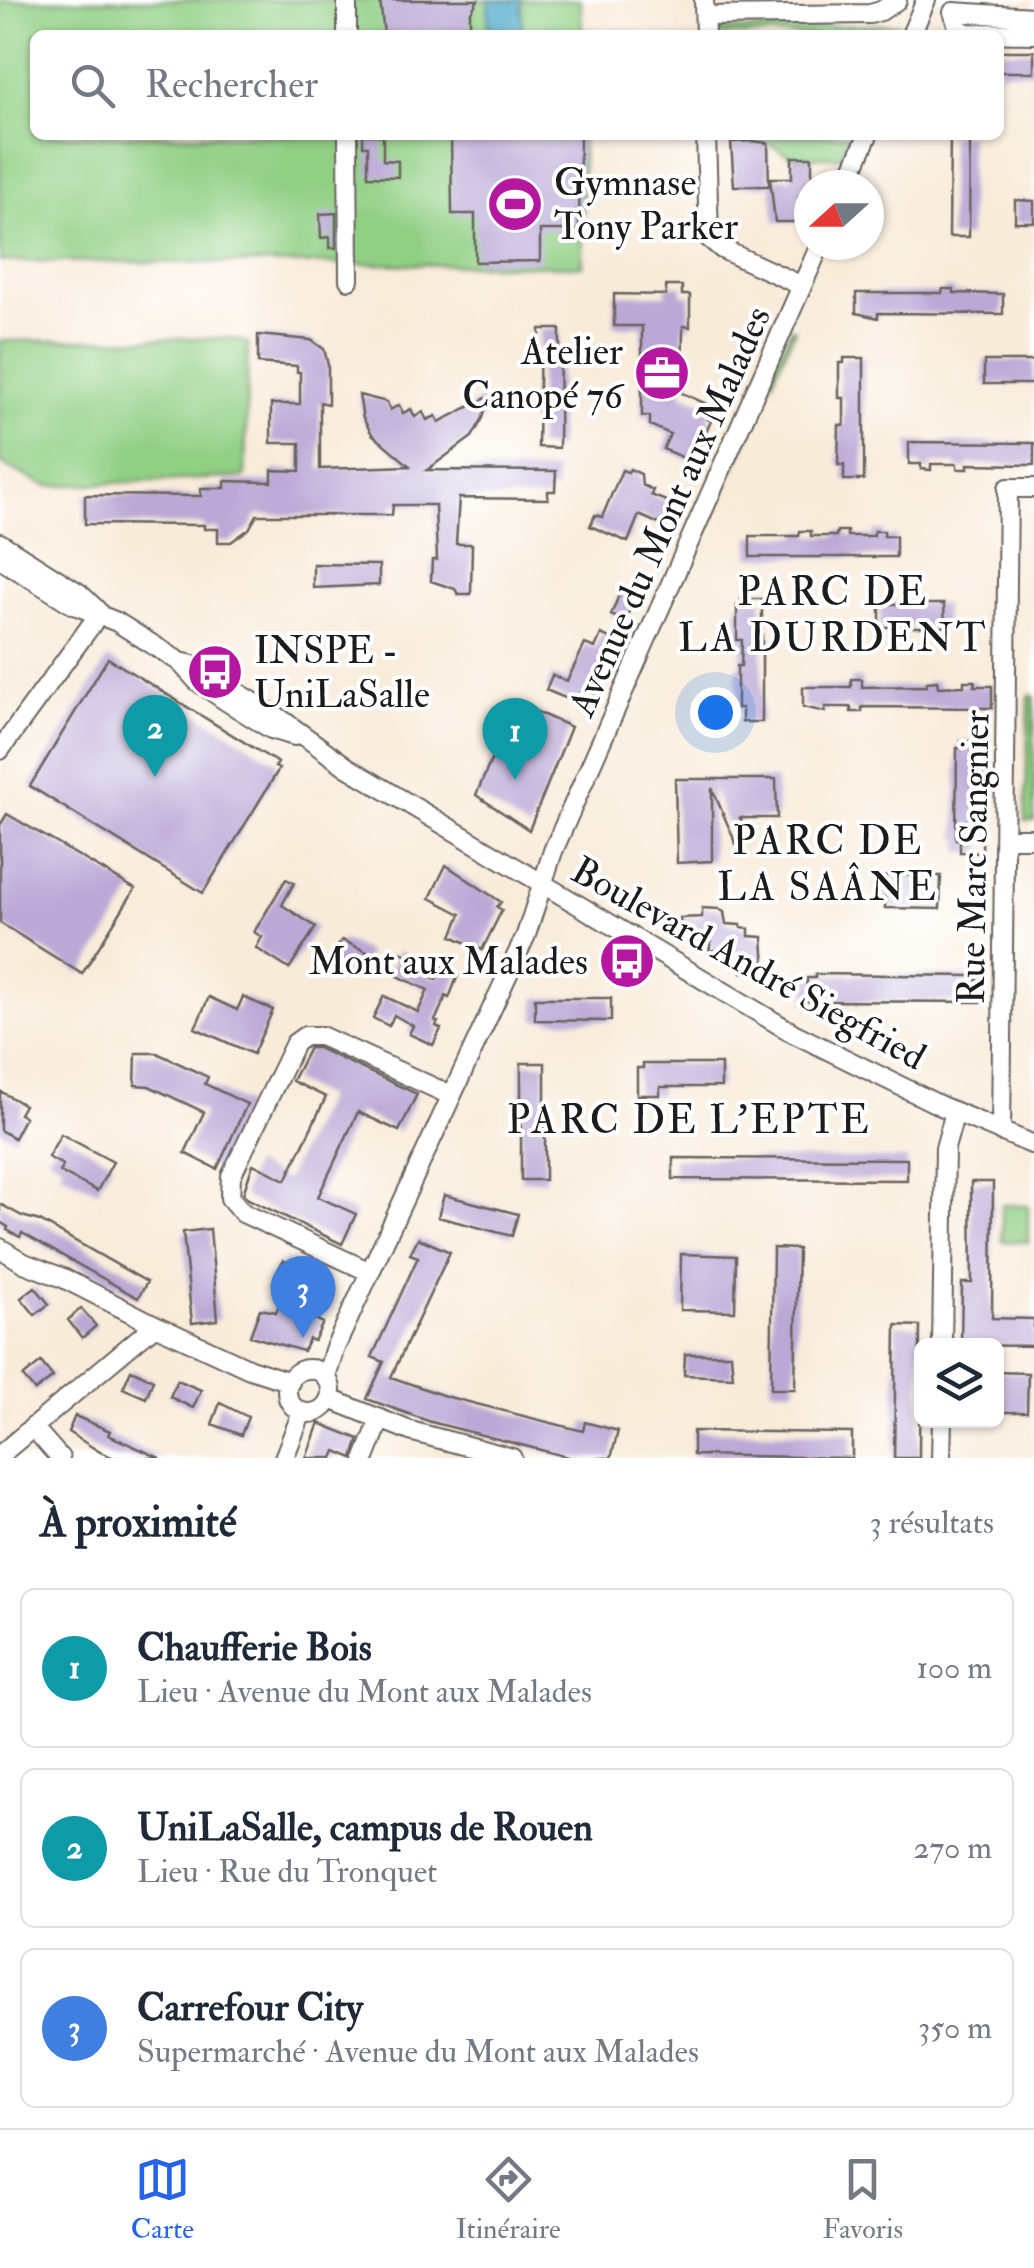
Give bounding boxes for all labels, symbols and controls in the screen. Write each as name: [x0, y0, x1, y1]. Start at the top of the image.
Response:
search box: [30, 30, 1004, 140]
icon: search: [65, 58, 120, 113]
text: Rechercher: [145, 61, 318, 109]
place label: Gymnase Tony Parker: [554, 159, 738, 251]
north arrow: [794, 170, 884, 260]
sports icon: Gymnase Tony Parker: [485, 174, 545, 234]
street label: Avenue du Mont aux Malades: [557, 299, 782, 725]
place label: Atelier Canopé 76: [462, 328, 625, 420]
office icon: Atelier Canopé 76: [632, 343, 692, 403]
district label: PARC DE LA DURDENT: [678, 567, 988, 664]
place label: INSPE - UniLaSalle: [254, 627, 430, 719]
bus stop icon: INSPE - UniLaSalle: [185, 642, 245, 702]
your location: [690, 687, 741, 738]
pin: 2: [122, 694, 188, 777]
pin: 1: [482, 698, 548, 780]
street label: Rue Marc Sangnier: [947, 709, 1001, 1005]
district label: PARC DE LA SAÂNE: [717, 816, 939, 913]
street label: Boulevard André Siegfried: [563, 846, 934, 1081]
bus stop icon: Mont aux Malades: [597, 931, 657, 991]
place label: Mont aux Malades: [309, 938, 588, 986]
district label: PARC DE L'EPTE: [507, 1095, 871, 1146]
pin: 3: [270, 1256, 336, 1338]
map controls: [914, 1338, 1004, 1428]
button: layers: [914, 1338, 1004, 1428]
text: À proximité: [40, 1497, 236, 1549]
text: 3 résultats: [869, 1503, 994, 1543]
text: Chaufferie Bois: [137, 1624, 372, 1672]
text: 1: [69, 1648, 80, 1688]
text: 100 m: [916, 1648, 992, 1688]
text: Lieu · Avenue du Mont aux Malades: [137, 1672, 592, 1712]
text: UniLaSalle, campus de Rouen: [137, 1804, 593, 1852]
text: 2: [66, 1828, 83, 1868]
text: 270 m: [913, 1828, 992, 1868]
text: Lieu · Rue du Tronquet: [137, 1852, 437, 1892]
text: Carrefour City: [137, 1984, 363, 2032]
text: 3: [68, 2008, 81, 2048]
text: 350 m: [918, 2008, 992, 2048]
text: Supermarché · Avenue du Mont aux Malades: [137, 2032, 699, 2072]
tab: Carte: [131, 2152, 194, 2247]
tab: Itinéraire: [456, 2152, 561, 2247]
tab: Favoris: [822, 2152, 903, 2247]

